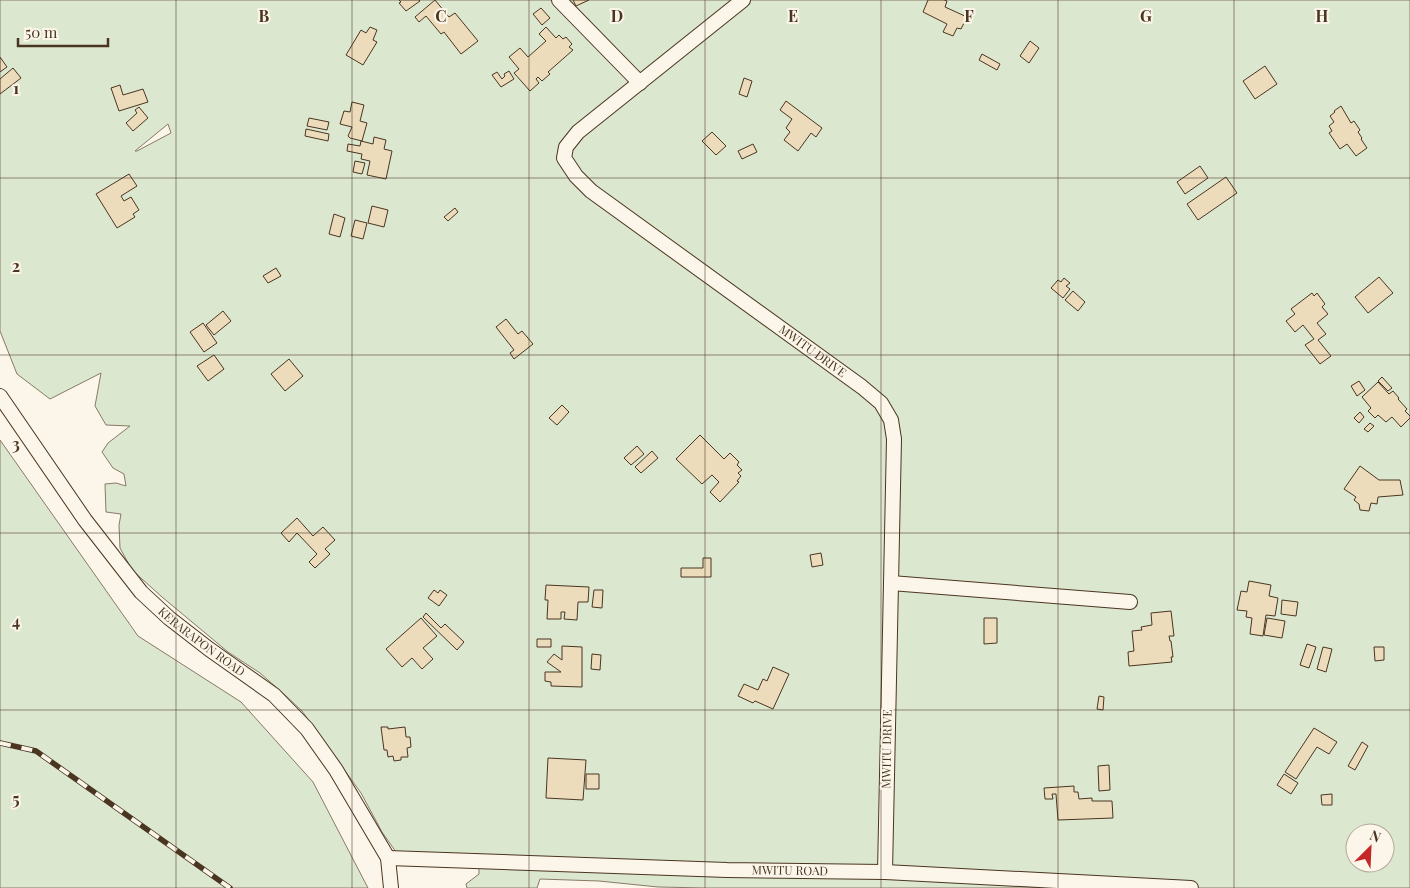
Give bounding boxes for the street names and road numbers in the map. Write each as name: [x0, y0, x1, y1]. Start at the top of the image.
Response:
street label: MWITU DRIVE: [776, 321, 850, 380]
street label: KERARAPON ROAD: [155, 603, 249, 679]
street label: MWITU DRIVE: [877, 709, 895, 789]
street label: MWITU ROAD: [751, 861, 828, 878]

